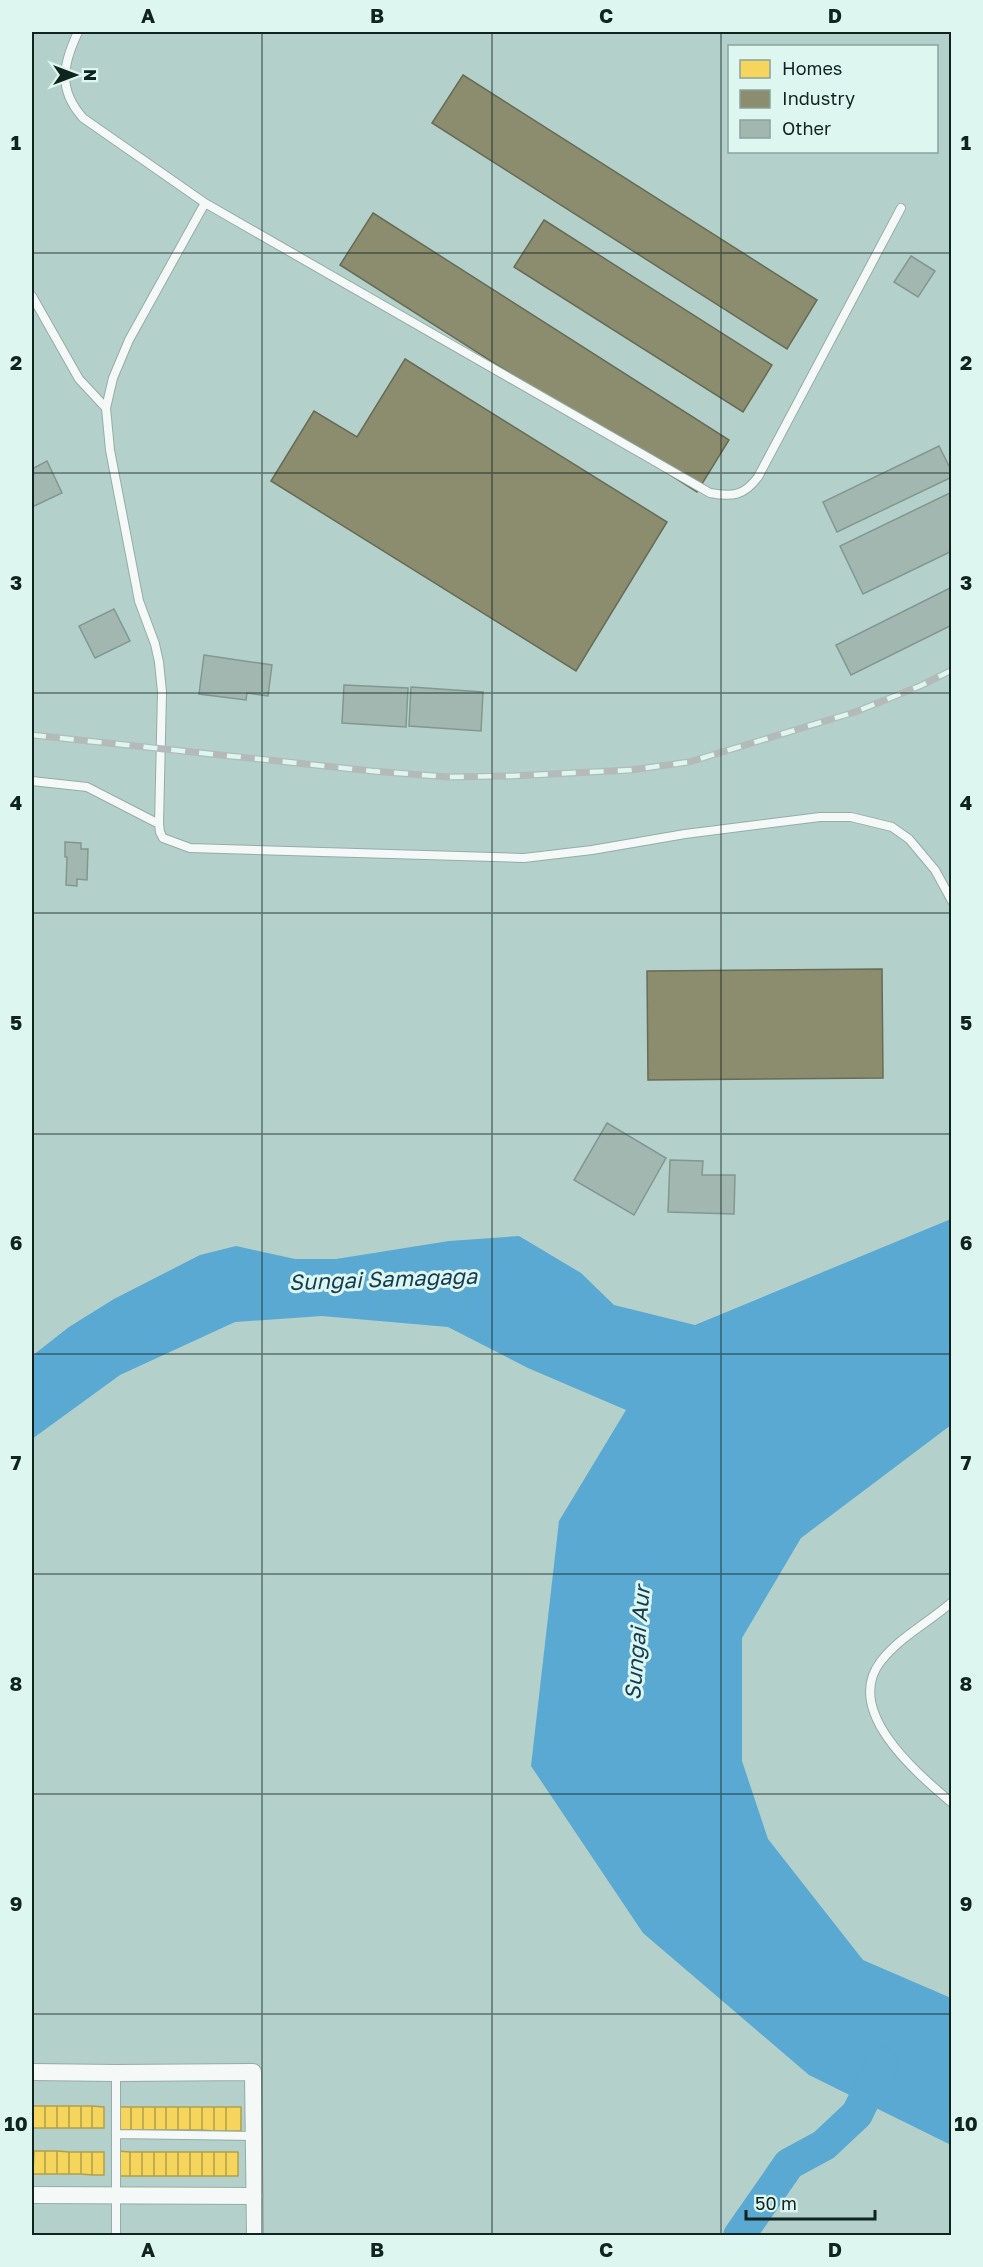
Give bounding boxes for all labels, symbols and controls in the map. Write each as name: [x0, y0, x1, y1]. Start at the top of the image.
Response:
text: A: [141, 3, 155, 27]
text: B: [370, 3, 384, 27]
text: C: [599, 3, 613, 27]
text: D: [828, 3, 842, 27]
north arrow: [45, 45, 105, 105]
legend: [728, 45, 938, 153]
text: Homes: [782, 57, 842, 79]
text: N: [80, 69, 100, 81]
text: Industry: [782, 87, 855, 109]
text: Other: [782, 117, 831, 139]
text: 1: [11, 130, 21, 154]
text: 1: [961, 130, 971, 154]
text: 2: [10, 350, 22, 374]
text: 2: [960, 350, 972, 374]
text: 3: [10, 570, 22, 594]
text: 3: [960, 570, 972, 594]
text: 4: [10, 790, 22, 814]
text: 4: [960, 790, 972, 814]
text: 5: [10, 1010, 22, 1034]
text: 5: [960, 1010, 972, 1034]
text: 6: [10, 1230, 22, 1254]
text: 6: [960, 1230, 972, 1254]
water label: Sungai Samagaga: [288, 1262, 479, 1295]
text: 7: [11, 1450, 22, 1474]
text: 7: [961, 1450, 972, 1474]
water label: Sungai Aur: [618, 1581, 655, 1701]
text: 8: [10, 1671, 22, 1695]
text: 8: [960, 1671, 972, 1695]
text: 9: [10, 1891, 22, 1915]
text: 9: [960, 1891, 972, 1915]
text: 10: [4, 2111, 28, 2135]
text: 10: [954, 2111, 978, 2135]
scale bar: [746, 2183, 875, 2221]
text: 50 m: [755, 2192, 797, 2214]
text: A: [141, 2237, 155, 2261]
text: B: [370, 2237, 384, 2261]
text: C: [599, 2237, 613, 2261]
text: D: [828, 2237, 842, 2261]

